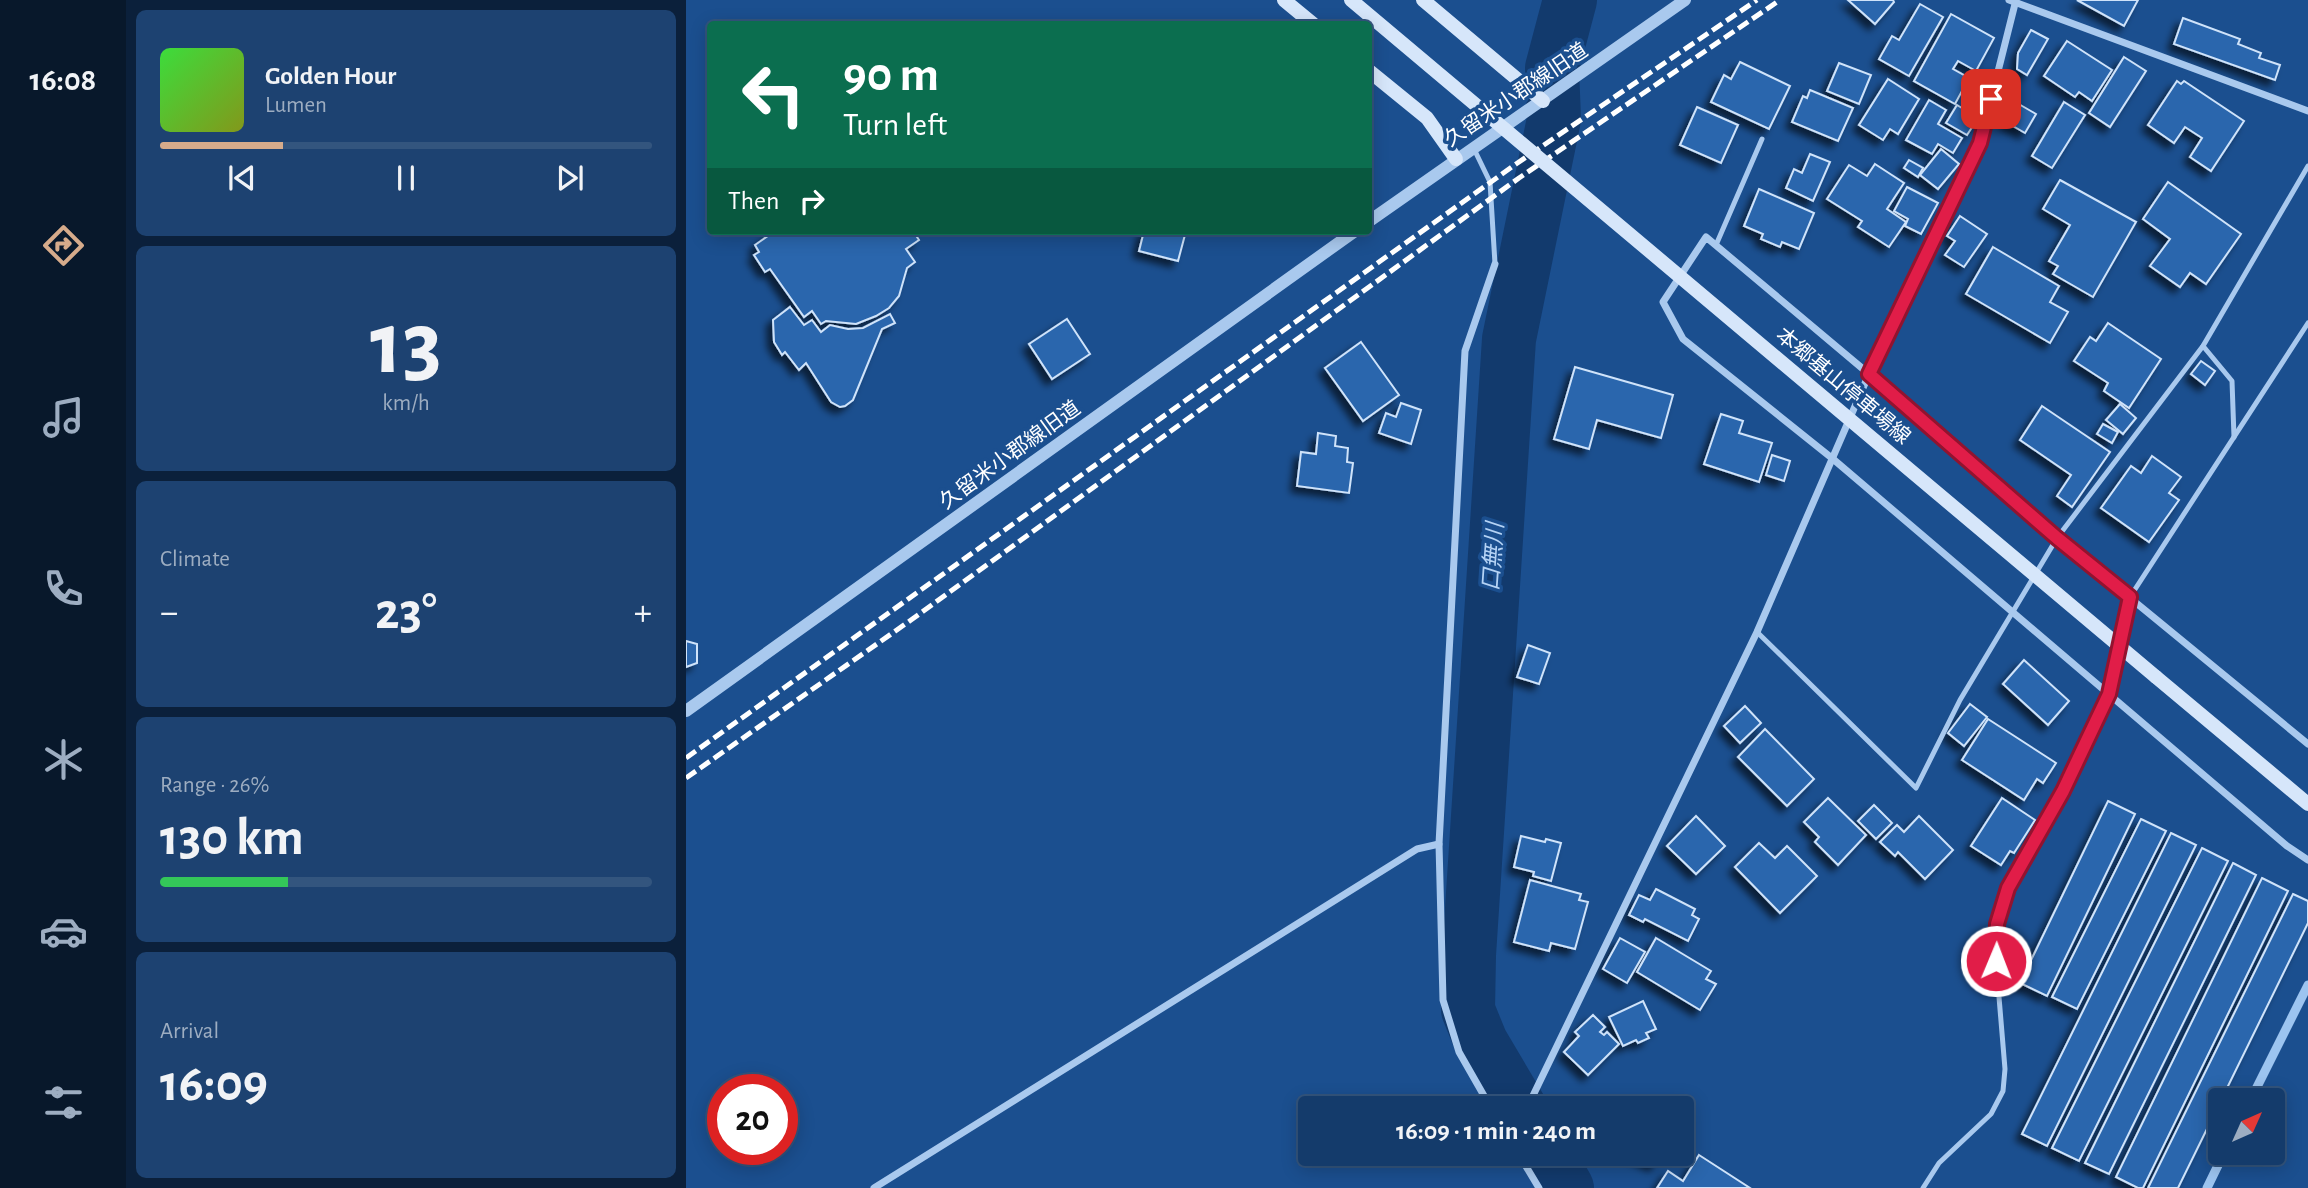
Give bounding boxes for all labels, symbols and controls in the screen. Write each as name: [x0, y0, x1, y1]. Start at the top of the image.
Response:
street label: 久留米小郡線旧道: [1440, 38, 1592, 151]
icon: left: [728, 49, 819, 140]
text: 90 m: [843, 51, 939, 100]
text: Golden Hour: [265, 63, 396, 89]
text: 16:08: [30, 64, 96, 96]
pin: [1961, 69, 2021, 129]
icon: arrive: [1972, 80, 2010, 118]
text: Lumen: [265, 94, 327, 117]
text: Turn left: [843, 109, 947, 141]
icon: previous: [223, 159, 261, 197]
icon: pause: [387, 159, 425, 197]
icon: next: [551, 159, 589, 197]
icon: right: [793, 182, 831, 220]
text: Then: [728, 188, 779, 214]
icon: directions: [39, 221, 88, 270]
text: 13: [370, 299, 442, 390]
street label: 本郷基山停車場線: [1772, 323, 1915, 448]
text: km/h: [382, 392, 430, 415]
icon: music: [39, 393, 88, 442]
street label: 久留米小郡線旧道: [935, 396, 1084, 513]
water label: 口無川: [1478, 519, 1508, 592]
text: Climate: [160, 548, 230, 571]
icon: phone: [39, 564, 88, 613]
text: 23°: [375, 586, 437, 638]
text: −: [160, 594, 178, 632]
text: +: [634, 594, 652, 632]
icon: climate: [39, 735, 88, 784]
text: Range · 26%: [160, 774, 269, 797]
text: 130 km: [160, 812, 304, 864]
icon: car: [39, 907, 88, 956]
position arrow: [1959, 924, 2033, 998]
text: Arrival: [160, 1020, 219, 1043]
text: 16:09: [160, 1058, 268, 1110]
speed limit sign: 20: [707, 1074, 798, 1165]
icon: filters: [39, 1078, 88, 1127]
north arrow: [2208, 1088, 2286, 1166]
map controls: [2208, 1088, 2285, 1165]
text: 16:09 · 1 min · 240 m: [1396, 1118, 1596, 1144]

